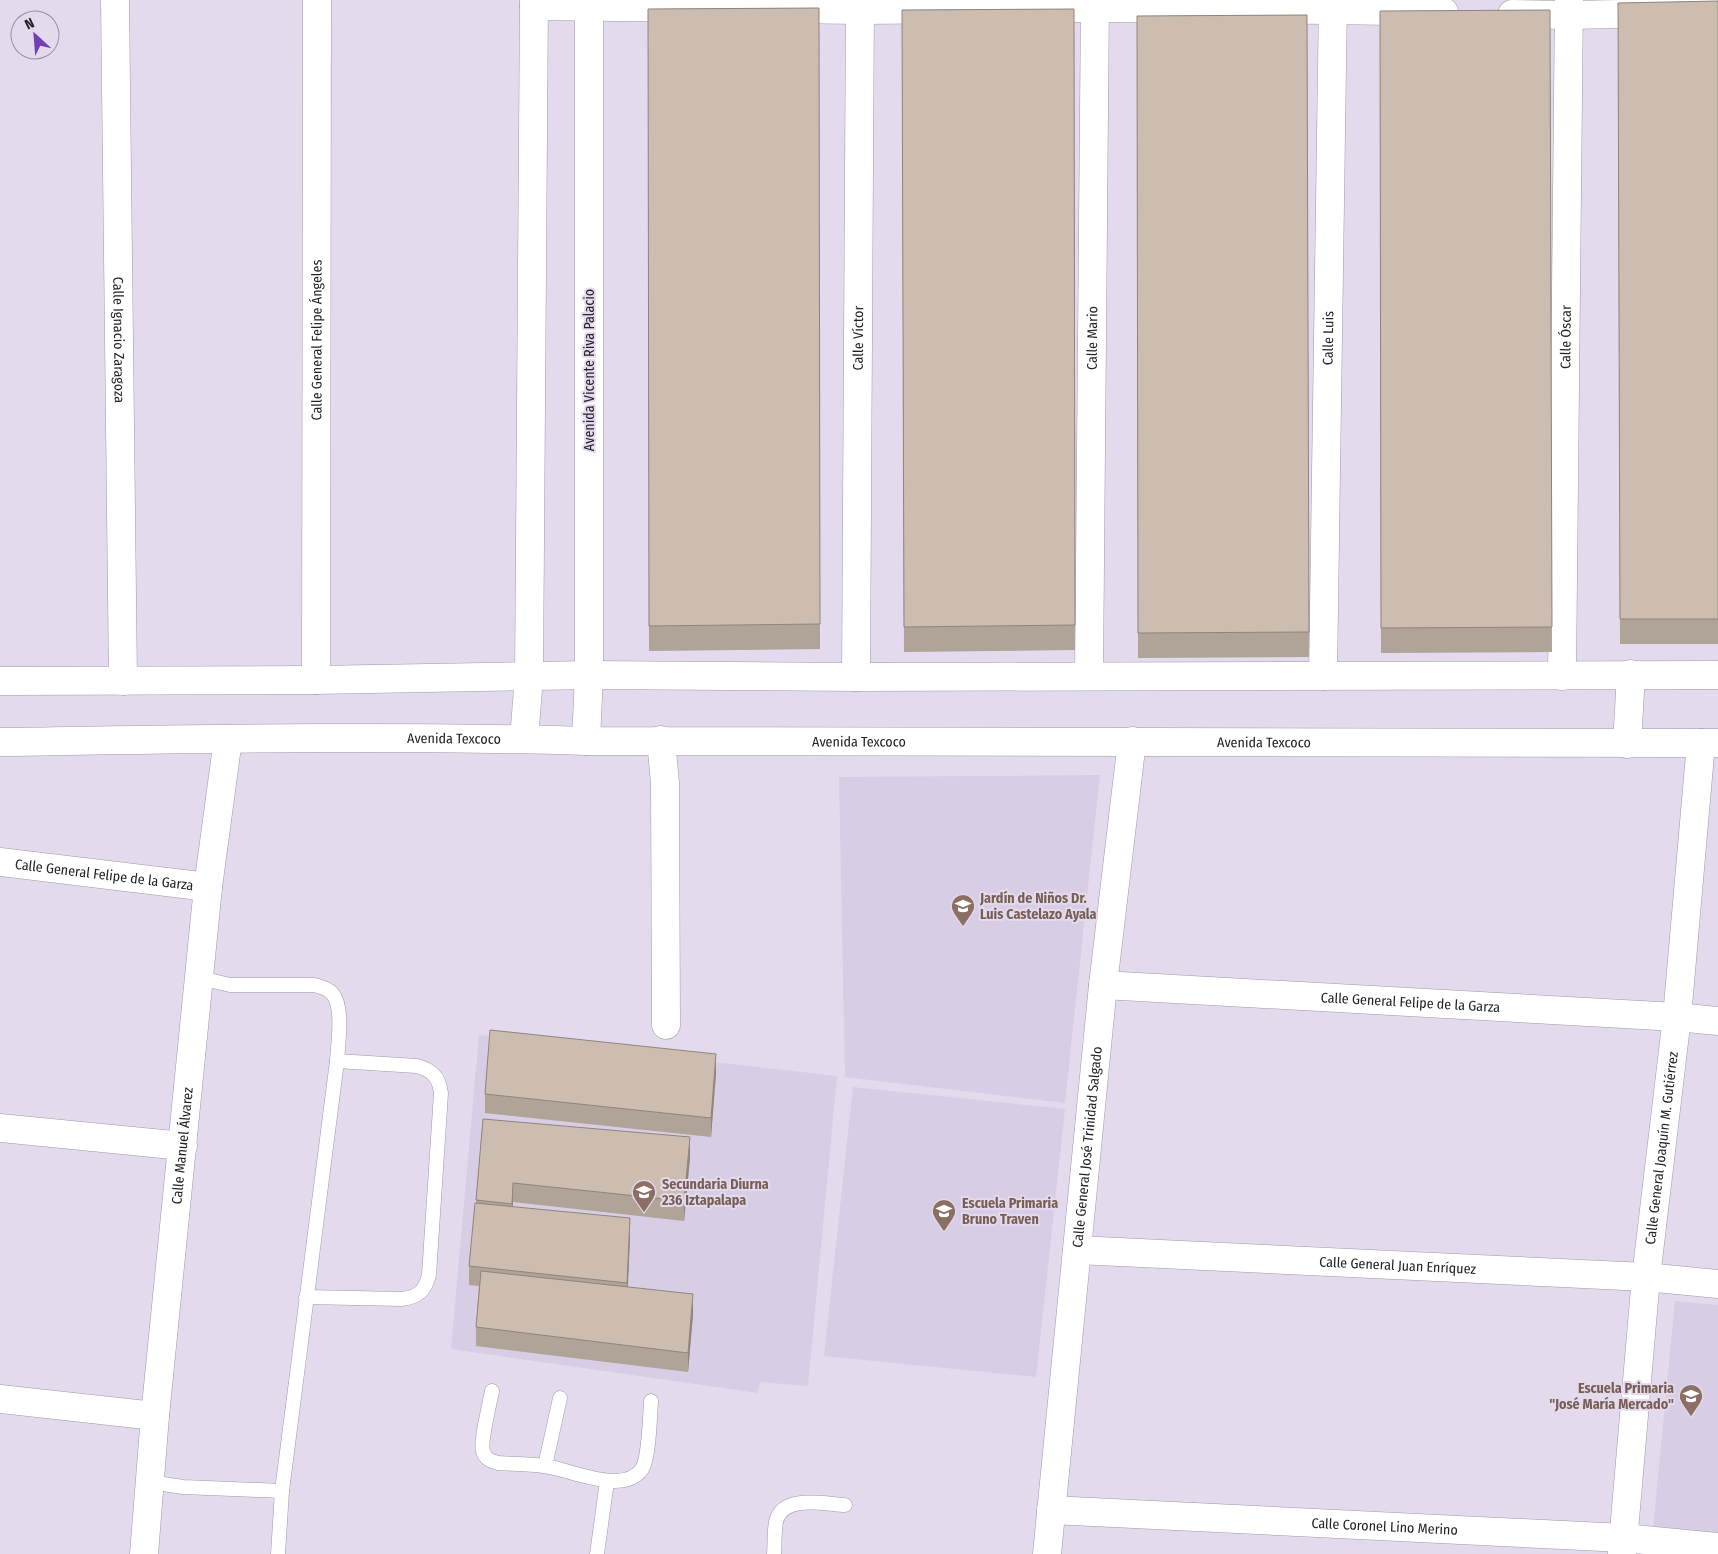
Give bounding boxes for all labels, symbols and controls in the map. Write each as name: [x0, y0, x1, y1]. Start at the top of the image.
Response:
north arrow: [10, 10, 60, 60]
text: N: [22, 14, 37, 33]
street label: Calle General Felipe Ángeles: [307, 260, 325, 420]
street label: Calle Ignacio Zaragoza: [110, 277, 128, 403]
street label: Avenida Vicente Riva Palacio: [581, 289, 598, 451]
street label: Calle Víctor: [849, 305, 867, 370]
street label: Calle Óscar: [1556, 305, 1574, 369]
street label: Calle Mario: [1083, 306, 1101, 370]
street label: Calle Luis: [1319, 311, 1337, 365]
street label: Avenida Texcoco: [407, 729, 501, 747]
street label: Avenida Texcoco: [812, 733, 906, 750]
street label: Avenida Texcoco: [1217, 734, 1311, 751]
street label: Calle General Felipe de la Garza: [14, 855, 195, 894]
place label: Jardín de Niños Dr. Luis Castelazo Ayala: [979, 890, 1097, 923]
school or university icon: Jardín de Niños Dr. Luis Castelazo Ayala: [950, 893, 976, 927]
street label: Calle General Felipe de la Garza: [1320, 989, 1501, 1016]
street label: Calle General José Trinidad Salgado: [1069, 1046, 1105, 1248]
street label: Calle General Joaquín M. Gutiérrez: [1641, 1050, 1681, 1245]
street label: Calle Manuel Álvarez: [168, 1086, 196, 1205]
place label: Secundaria Diurna 236 Iztapalapa: [661, 1176, 769, 1209]
school or university icon: Secundaria Diurna 236 Iztapalapa: [631, 1179, 657, 1213]
place label: Escuela Primaria Bruno Traven: [962, 1195, 1058, 1228]
school or university icon: Escuela Primaria Bruno Traven: [931, 1198, 957, 1232]
street label: Calle General Juan Enríquez: [1319, 1253, 1477, 1277]
place label: Escuela Primaria "José María Mercado": [1549, 1380, 1674, 1413]
school or university icon: Escuela Primaria "José María Mercado": [1678, 1383, 1704, 1417]
street label: Calle Coronel Lino Merino: [1311, 1514, 1458, 1538]

